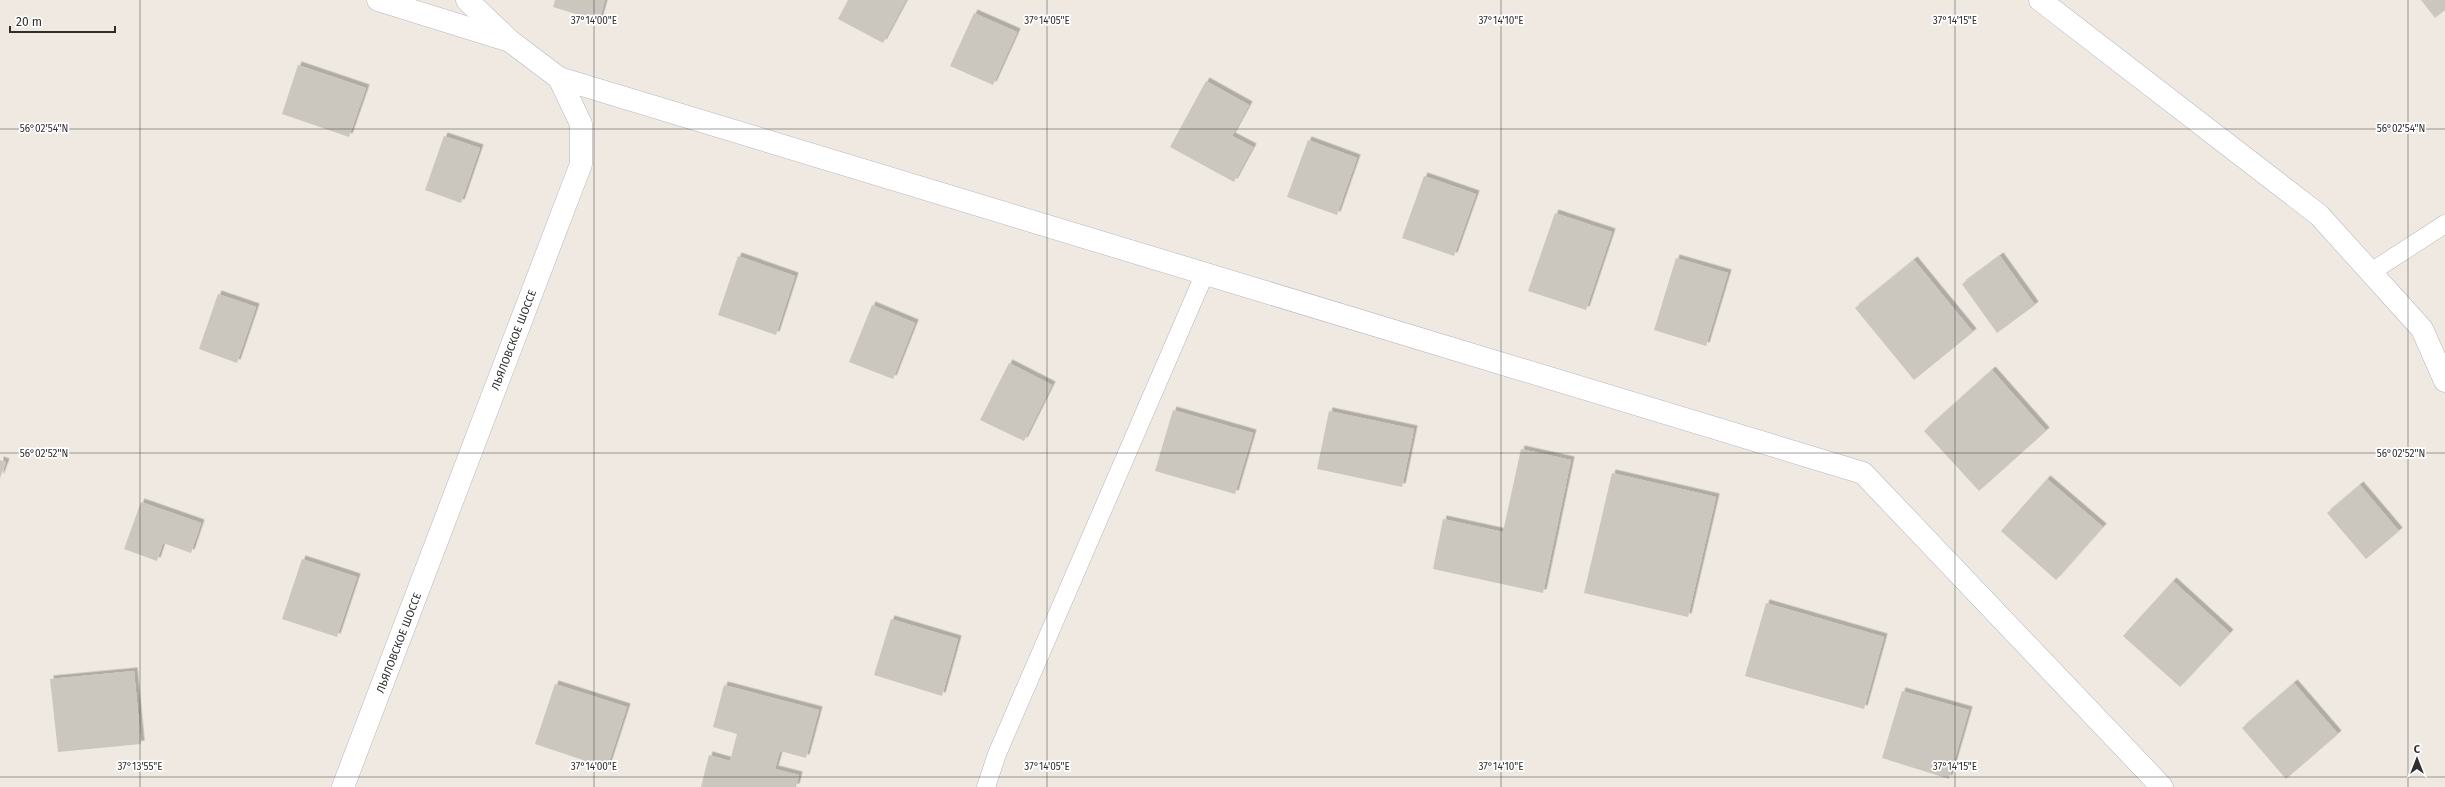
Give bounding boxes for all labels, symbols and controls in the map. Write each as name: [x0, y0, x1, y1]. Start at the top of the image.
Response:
scale bar: [10, 8, 115, 34]
text: 20 m: [16, 15, 42, 29]
text: 37°14'00"E: [571, 15, 617, 27]
text: 37°14'05"E: [1024, 15, 1070, 27]
text: 37°14'10"E: [1478, 15, 1524, 27]
text: 37°14'15"E: [1933, 15, 1977, 27]
text: 56°02'54"N: [20, 123, 68, 135]
text: 56°02'54"N: [2377, 123, 2425, 135]
street label: ЛЬЯЛОВСКОЕ ШОССЕ: [489, 288, 539, 392]
text: 56°02'52"N: [20, 448, 68, 460]
text: 56°02'52"N: [2377, 448, 2425, 460]
street label: ЛЬЯЛОВСКОЕ ШОССЕ: [374, 591, 424, 695]
north arrow: [2397, 739, 2437, 779]
text: С: [2414, 743, 2421, 756]
text: 37°13'55"E: [117, 761, 163, 773]
text: 37°14'00"E: [571, 761, 617, 773]
text: 37°14'05"E: [1024, 761, 1070, 773]
text: 37°14'10"E: [1478, 761, 1524, 773]
text: 37°14'15"E: [1933, 761, 1977, 773]

